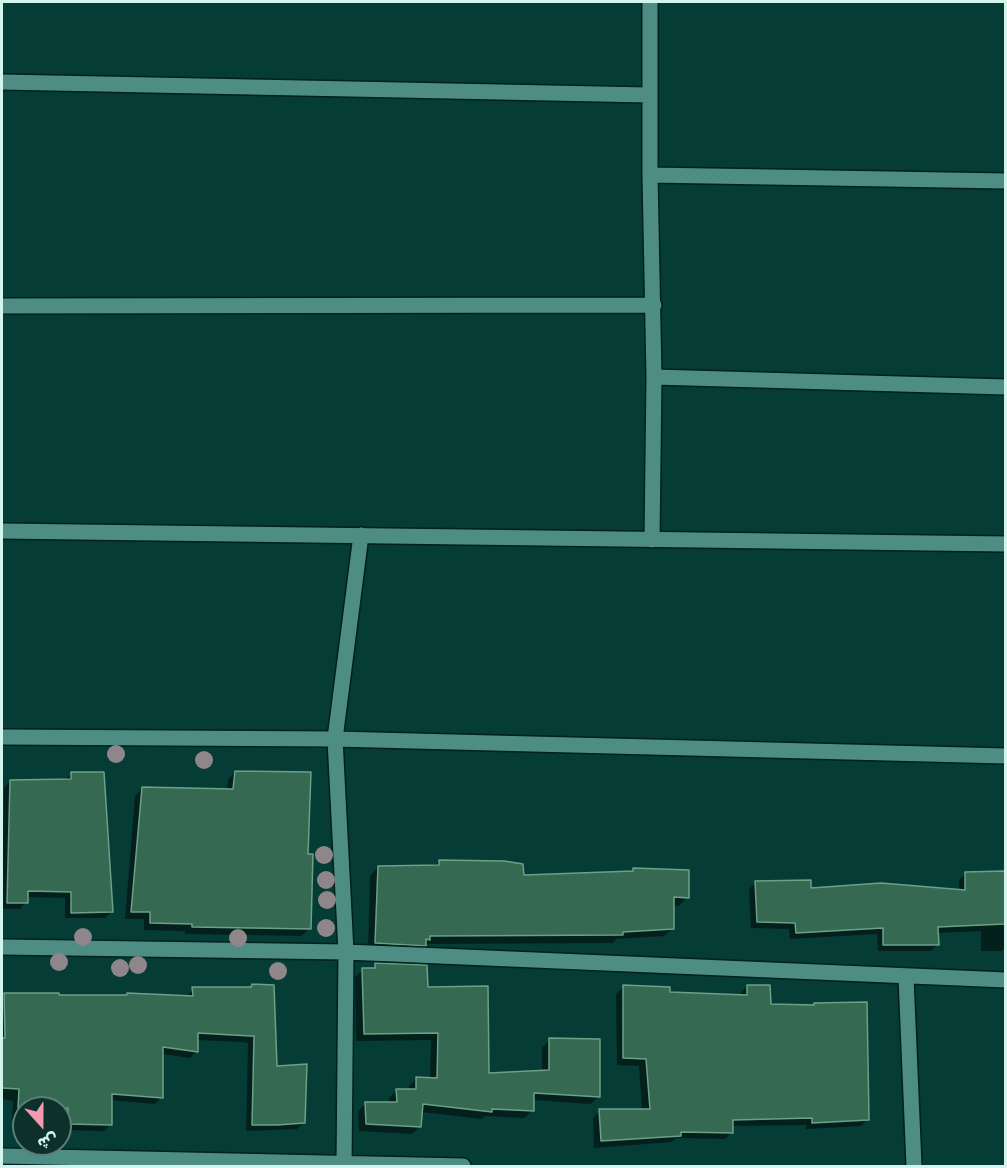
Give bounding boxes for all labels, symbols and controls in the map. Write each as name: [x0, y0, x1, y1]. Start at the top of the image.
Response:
north arrow: [12, 1096, 72, 1156]
text: ش: [35, 1129, 61, 1154]

